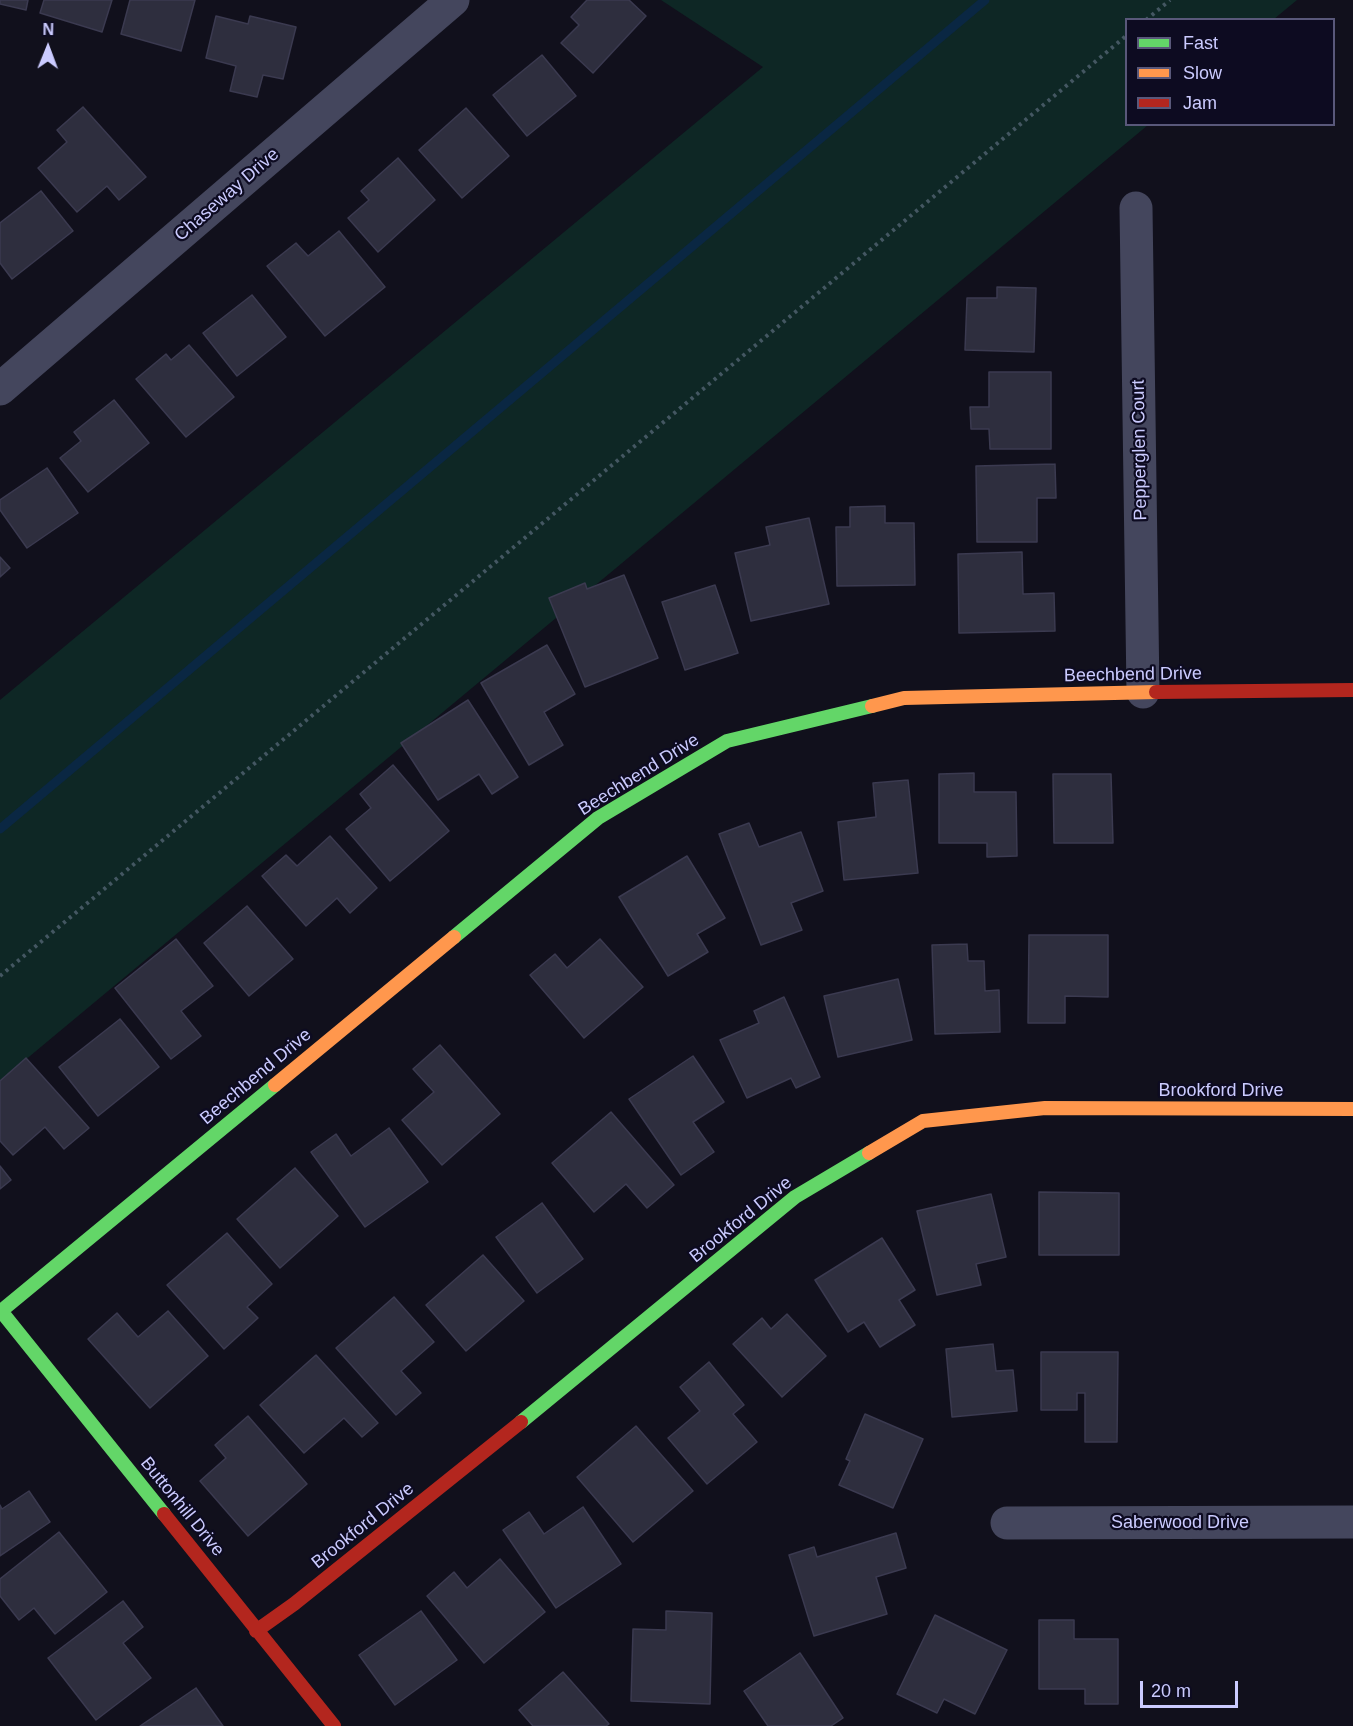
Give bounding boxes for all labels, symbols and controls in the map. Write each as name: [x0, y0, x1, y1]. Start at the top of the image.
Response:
north arrow: [18, 18, 78, 78]
legend: [1125, 18, 1335, 126]
text: N: [42, 21, 54, 38]
text: Fast: [1183, 33, 1218, 53]
text: Slow: [1183, 63, 1222, 83]
text: Jam: [1183, 93, 1217, 113]
street label: Chaseway Drive: [170, 144, 284, 246]
street label: Pepperglen Court: [1128, 379, 1152, 521]
street label: Beechbend Drive: [1064, 663, 1202, 687]
street label: Beechbend Drive: [575, 729, 703, 821]
street label: Beechbend Drive: [196, 1024, 316, 1130]
street label: Brookford Drive: [1158, 1080, 1284, 1102]
street label: Brookford Drive: [686, 1172, 796, 1268]
street label: Buttonhill Drive: [136, 1453, 228, 1561]
street label: Brookford Drive: [308, 1478, 418, 1574]
street label: Saberwood Drive: [1111, 1512, 1249, 1534]
scale bar: [1143, 1669, 1240, 1707]
text: 20 m: [1151, 1681, 1191, 1701]

